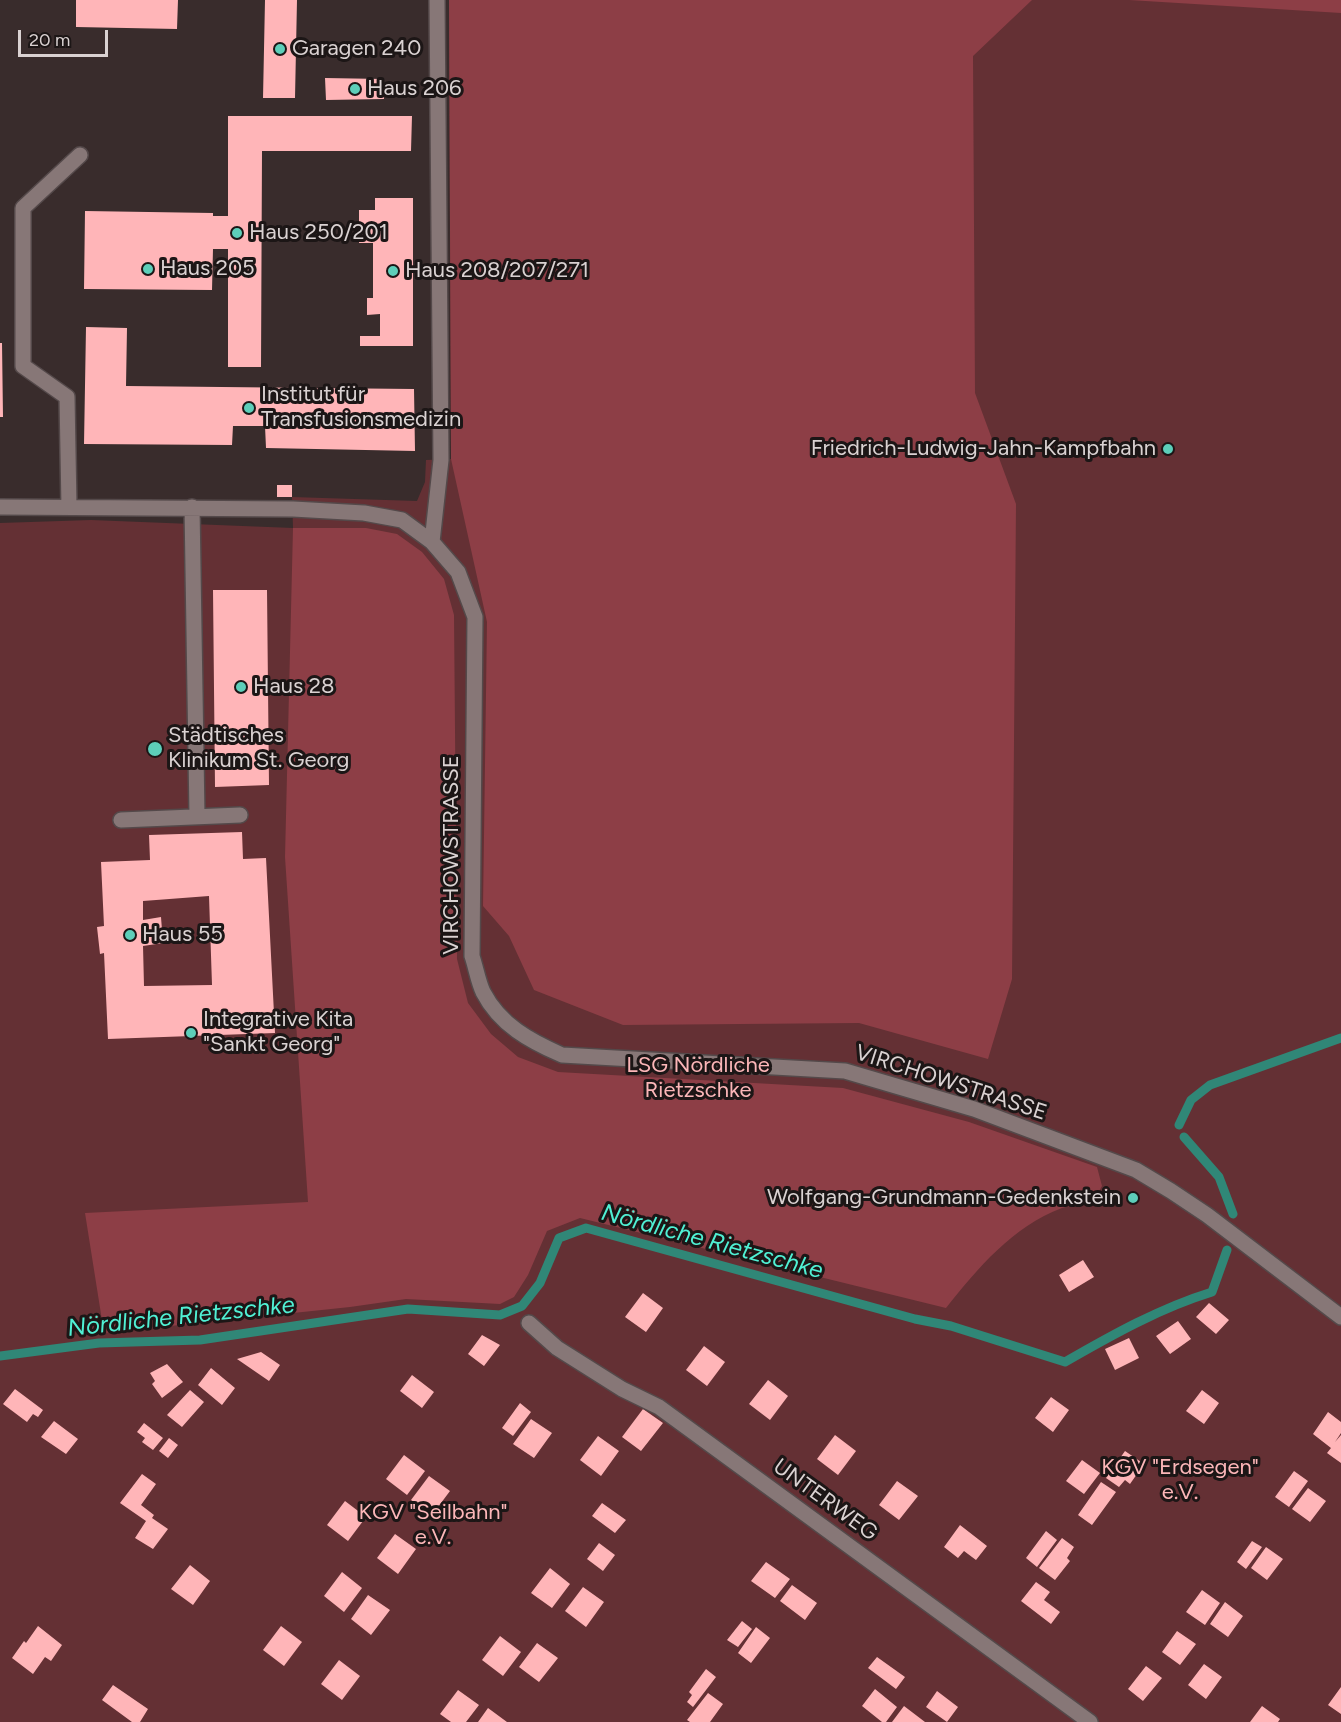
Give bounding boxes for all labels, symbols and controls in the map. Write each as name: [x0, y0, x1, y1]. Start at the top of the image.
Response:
scale bar: [21, 18, 111, 56]
text: 20 m: [29, 29, 70, 51]
place label: Garagen 240: [292, 36, 421, 62]
marker: Garagen 240: [273, 42, 287, 56]
place label: Haus 206: [367, 76, 462, 102]
marker: Haus 206: [348, 82, 362, 96]
place label: Haus 250/201: [249, 220, 388, 246]
marker: Haus 250/201: [230, 226, 244, 240]
place label: Haus 205: [160, 256, 255, 282]
place label: Haus 208/207/271: [405, 258, 589, 284]
marker: Haus 205: [141, 262, 155, 276]
marker: Haus 208/207/271: [386, 264, 400, 278]
place label: Institut für Transfusionsmedizin: [261, 382, 461, 434]
marker: Institut für Transfusionsmedizin: [242, 401, 256, 415]
place label: Friedrich-Ludwig-Jahn-Kampfbahn: [811, 436, 1156, 462]
marker: Friedrich-Ludwig-Jahn-Kampfbahn: [1161, 442, 1175, 456]
place label: Haus 28: [253, 674, 335, 700]
marker: Haus 28: [234, 680, 248, 694]
place label: Städtisches Klinikum St. Georg: [168, 723, 350, 774]
marker: Städtisches Klinikum St. Georg: [146, 740, 164, 758]
street label: VIRCHOWSTRASSE: [439, 755, 465, 955]
place label: Haus 55: [142, 922, 223, 948]
marker: Haus 55: [123, 928, 137, 942]
place label: Integrative Kita "Sankt Georg": [203, 1007, 353, 1058]
marker: Integrative Kita "Sankt Georg": [184, 1026, 198, 1040]
street label: VIRCHOWSTRASSE: [852, 1040, 1050, 1126]
park label: LSG Nördliche Rietzschke: [626, 1053, 770, 1104]
place label: Wolfgang-Grundmann-Gedenkstein: [767, 1185, 1121, 1211]
marker: Wolfgang-Grundmann-Gedenkstein: [1126, 1191, 1140, 1205]
water label: Nördliche Rietzschke: [598, 1199, 826, 1285]
water label: Nördliche Rietzschke: [66, 1291, 296, 1343]
street label: UNTERWEG: [768, 1453, 882, 1547]
park label: KGV "Erdsegen" e.V.: [1101, 1455, 1259, 1506]
park label: KGV "Seilbahn" e.V.: [358, 1500, 508, 1552]

